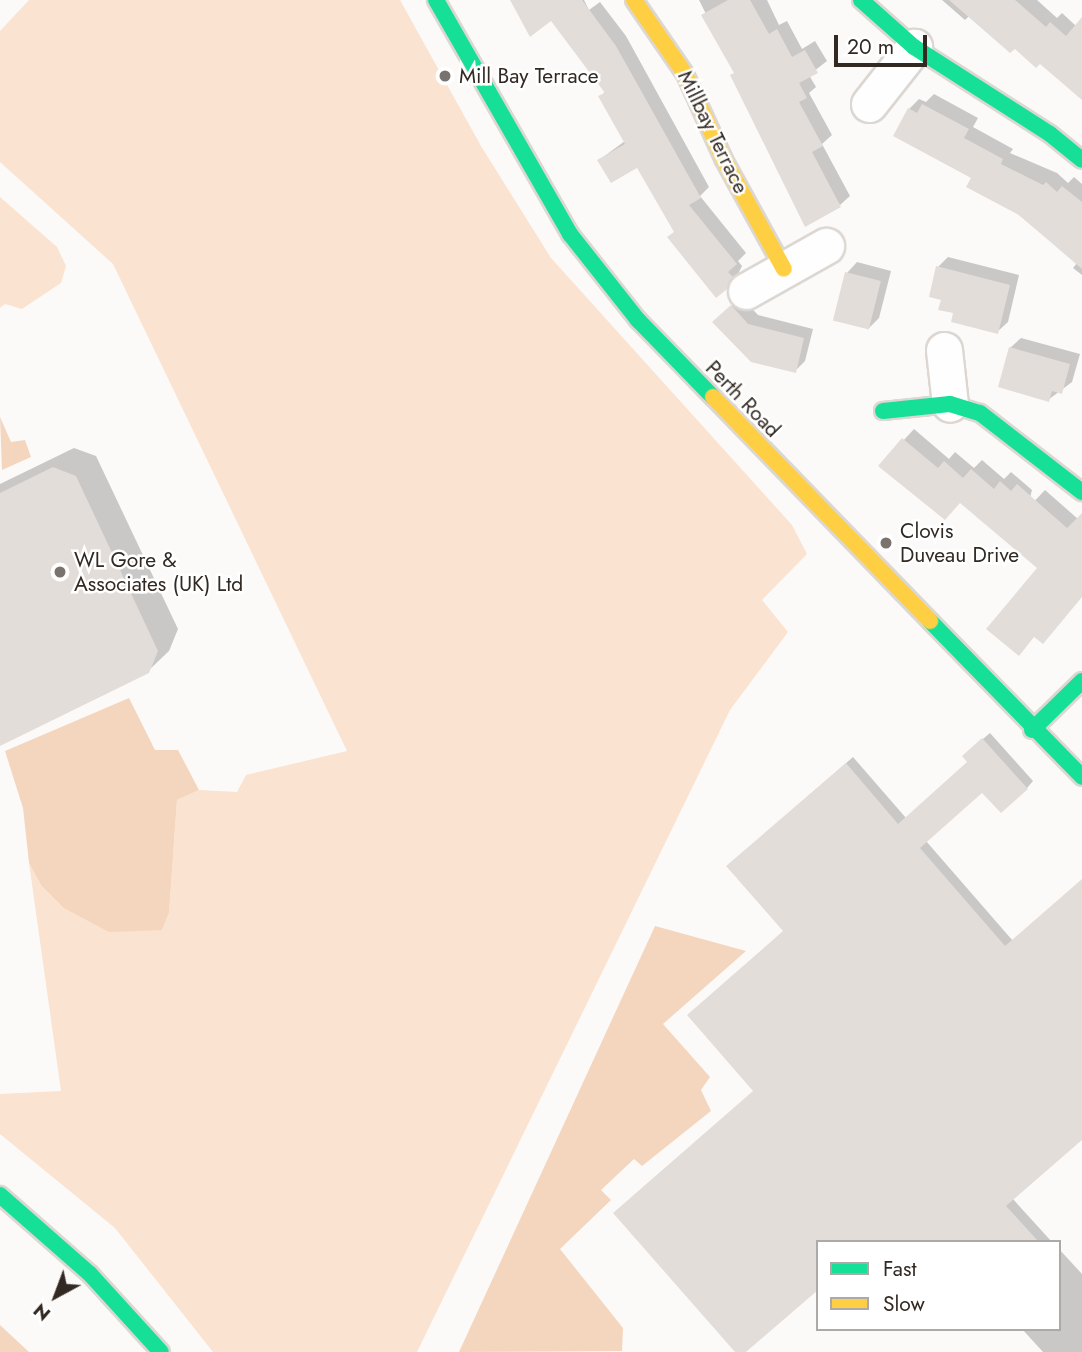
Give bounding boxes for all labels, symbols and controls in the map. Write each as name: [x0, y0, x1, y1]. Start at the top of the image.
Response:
scale bar: [837, 21, 930, 65]
text: 20 m: [847, 32, 894, 62]
place label: Mill Bay Terrace: [459, 63, 599, 89]
street label: Millbay Terrace: [672, 66, 754, 198]
marker: Mill Bay Terrace: [437, 68, 453, 84]
street label: Perth Road: [700, 356, 786, 442]
place label: Clovis Duveau Drive: [900, 518, 1019, 568]
marker: Clovis Duveau Drive: [878, 535, 894, 551]
place label: WL Gore & Associates (UK) Ltd: [74, 547, 243, 597]
marker: WL Gore & Associates (UK) Ltd: [52, 564, 68, 580]
legend: [816, 1240, 1061, 1331]
text: Fast: [883, 1254, 916, 1284]
north arrow: [21, 1261, 91, 1331]
text: Slow: [883, 1289, 925, 1319]
text: N: [27, 1297, 56, 1327]

